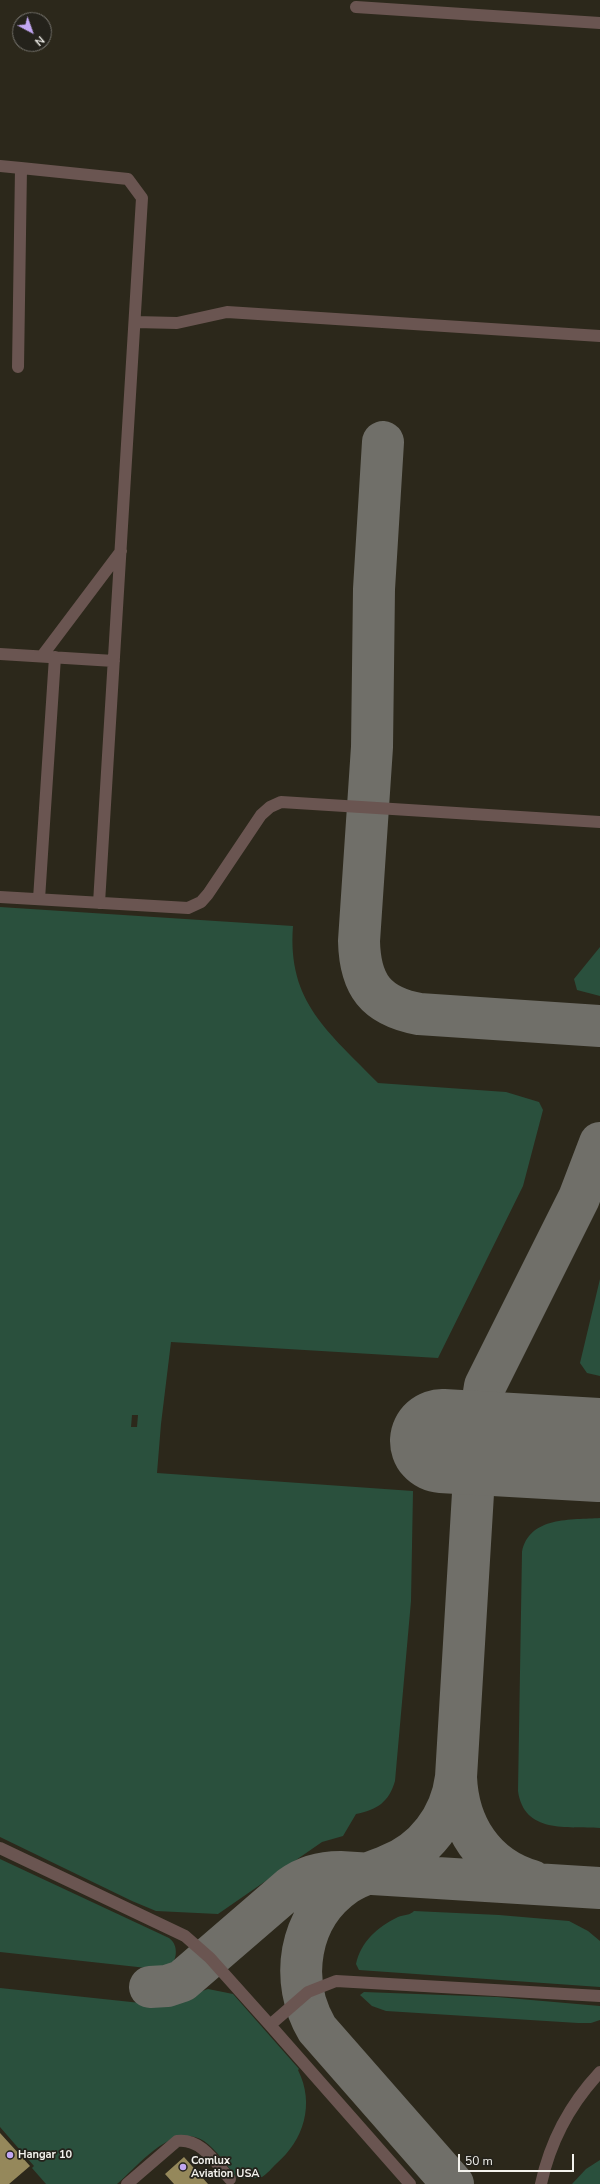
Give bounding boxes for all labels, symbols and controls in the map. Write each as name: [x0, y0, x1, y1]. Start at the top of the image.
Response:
north arrow: [12, 12, 52, 52]
text: N: [32, 32, 48, 49]
scale bar: [460, 2146, 576, 2172]
place label: Hangar 10: [18, 2148, 72, 2162]
marker: Hangar 10: [5, 2150, 15, 2160]
text: 50 m: [465, 2153, 493, 2169]
place label: Comlux Aviation USA: [191, 2154, 259, 2180]
marker: Comlux Aviation USA: [178, 2162, 188, 2172]

